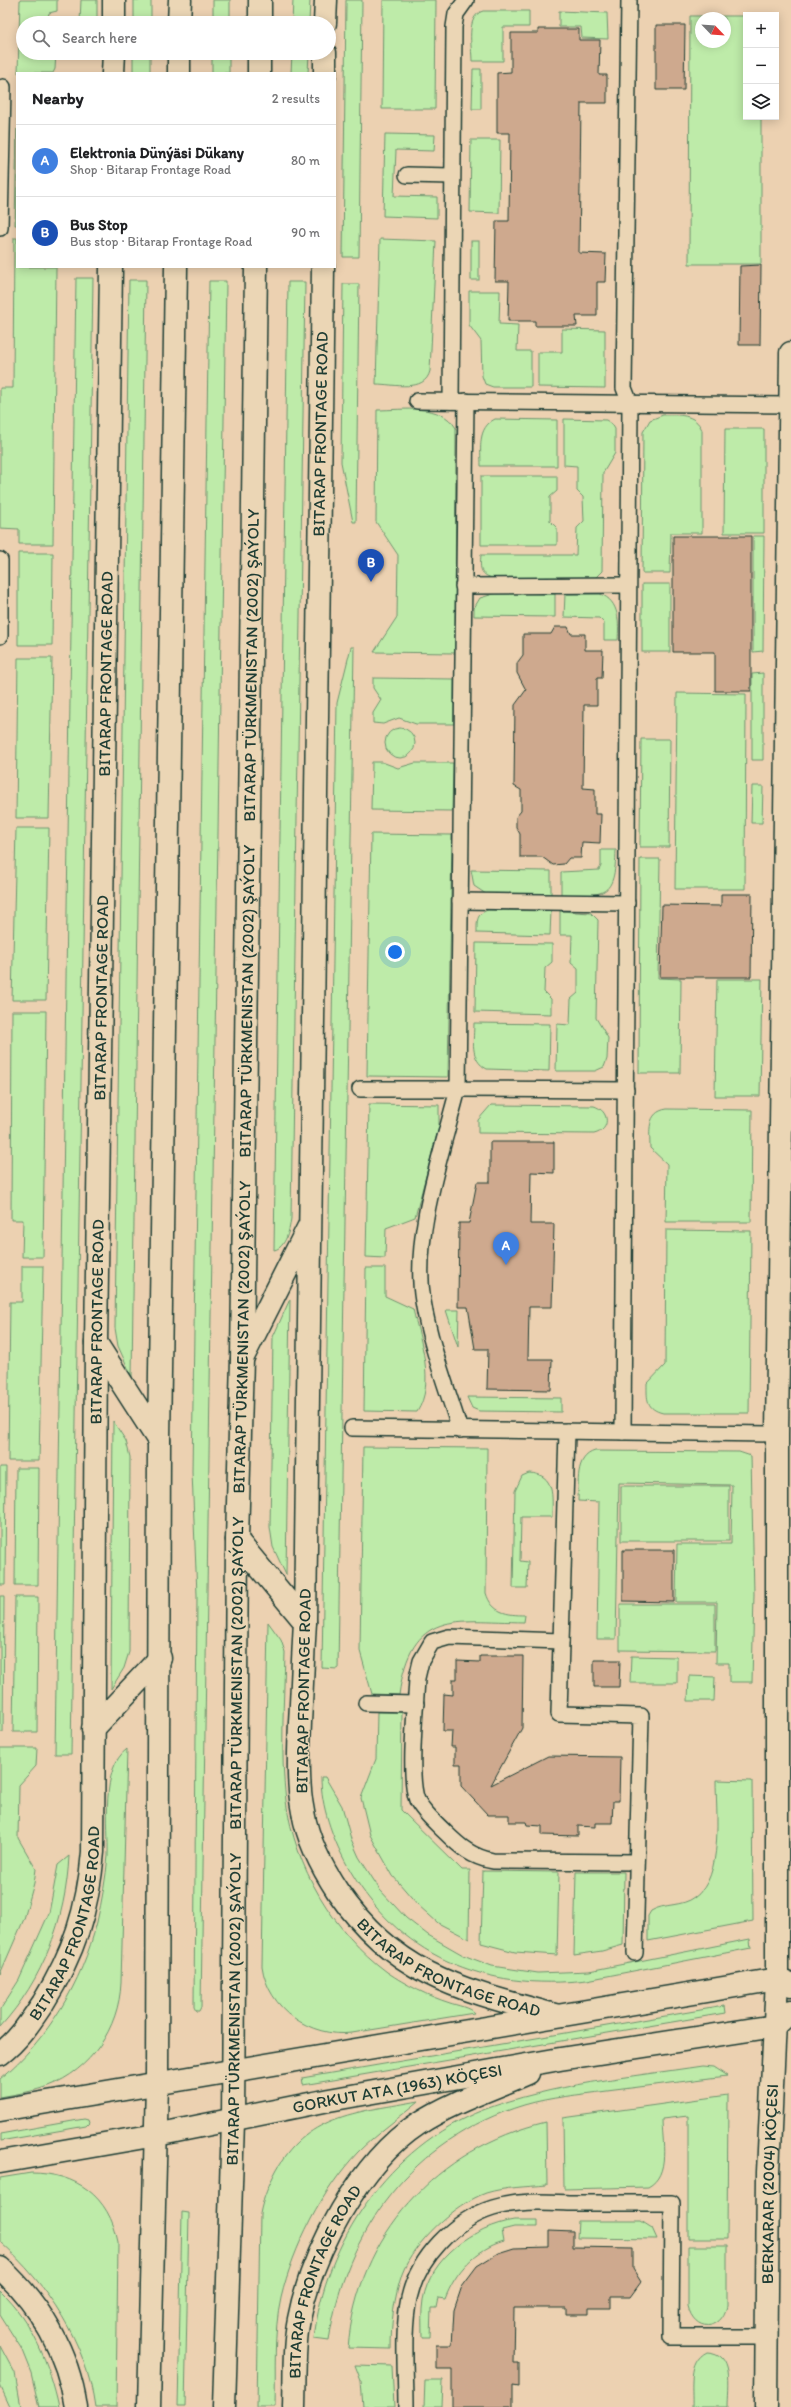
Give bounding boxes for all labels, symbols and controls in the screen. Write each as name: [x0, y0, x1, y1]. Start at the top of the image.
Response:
north arrow: [695, 12, 731, 48]
map controls: [743, 12, 779, 120]
button: +: [743, 12, 779, 48]
search box: [16, 16, 336, 60]
icon: search: [30, 27, 52, 49]
text: Search here: [62, 29, 137, 47]
button: −: [743, 48, 779, 84]
button: layers: [743, 84, 779, 120]
text: Nearby: [32, 88, 84, 108]
text: 2 results: [272, 91, 320, 106]
text: Elektronia Dünýäsi Dükany: [70, 144, 244, 162]
text: A: [41, 153, 49, 168]
text: 80 m: [291, 153, 320, 168]
text: Shop · Bitarap Frontage Road: [70, 162, 231, 177]
text: Bus Stop: [70, 216, 128, 234]
text: B: [41, 225, 49, 240]
text: 90 m: [291, 225, 320, 240]
text: Bus stop · Bitarap Frontage Road: [70, 234, 252, 249]
street label: BITARAP FRONTAGE ROAD: [308, 331, 332, 537]
street label: BITARAP TÜRKMENISTAN (2002) ŞAÝOLY: [239, 508, 263, 822]
pin: B: [358, 549, 384, 582]
street label: BITARAP FRONTAGE ROAD: [94, 571, 117, 777]
street label: BITARAP TÜRKMENISTAN (2002) ŞAÝOLY: [235, 844, 259, 1158]
street label: BITARAP FRONTAGE ROAD: [89, 895, 112, 1101]
your location: [385, 942, 405, 962]
street label: BITARAP TÜRKMENISTAN (2002) ŞAÝOLY: [228, 1180, 254, 1494]
street label: BITARAP FRONTAGE ROAD: [86, 1219, 108, 1425]
pin: A: [493, 1232, 519, 1265]
street label: BITARAP TÜRKMENISTAN (2002) ŞAÝOLY: [225, 1516, 248, 1830]
street label: BITARAP FRONTAGE ROAD: [291, 1588, 315, 1794]
street label: BITARAP FRONTAGE ROAD: [24, 1826, 103, 2024]
street label: BITARAP TÜRKMENISTAN (2002) ŞAÝOLY: [222, 1852, 245, 2166]
street label: BITARAP FRONTAGE ROAD: [353, 1914, 543, 2021]
street label: GORKUT ATA (1963) KÖÇESI: [291, 2059, 503, 2117]
street label: BERKARAR (2004) KÖÇESI: [757, 2083, 782, 2284]
street label: BITARAP FRONTAGE ROAD: [284, 2181, 365, 2379]

